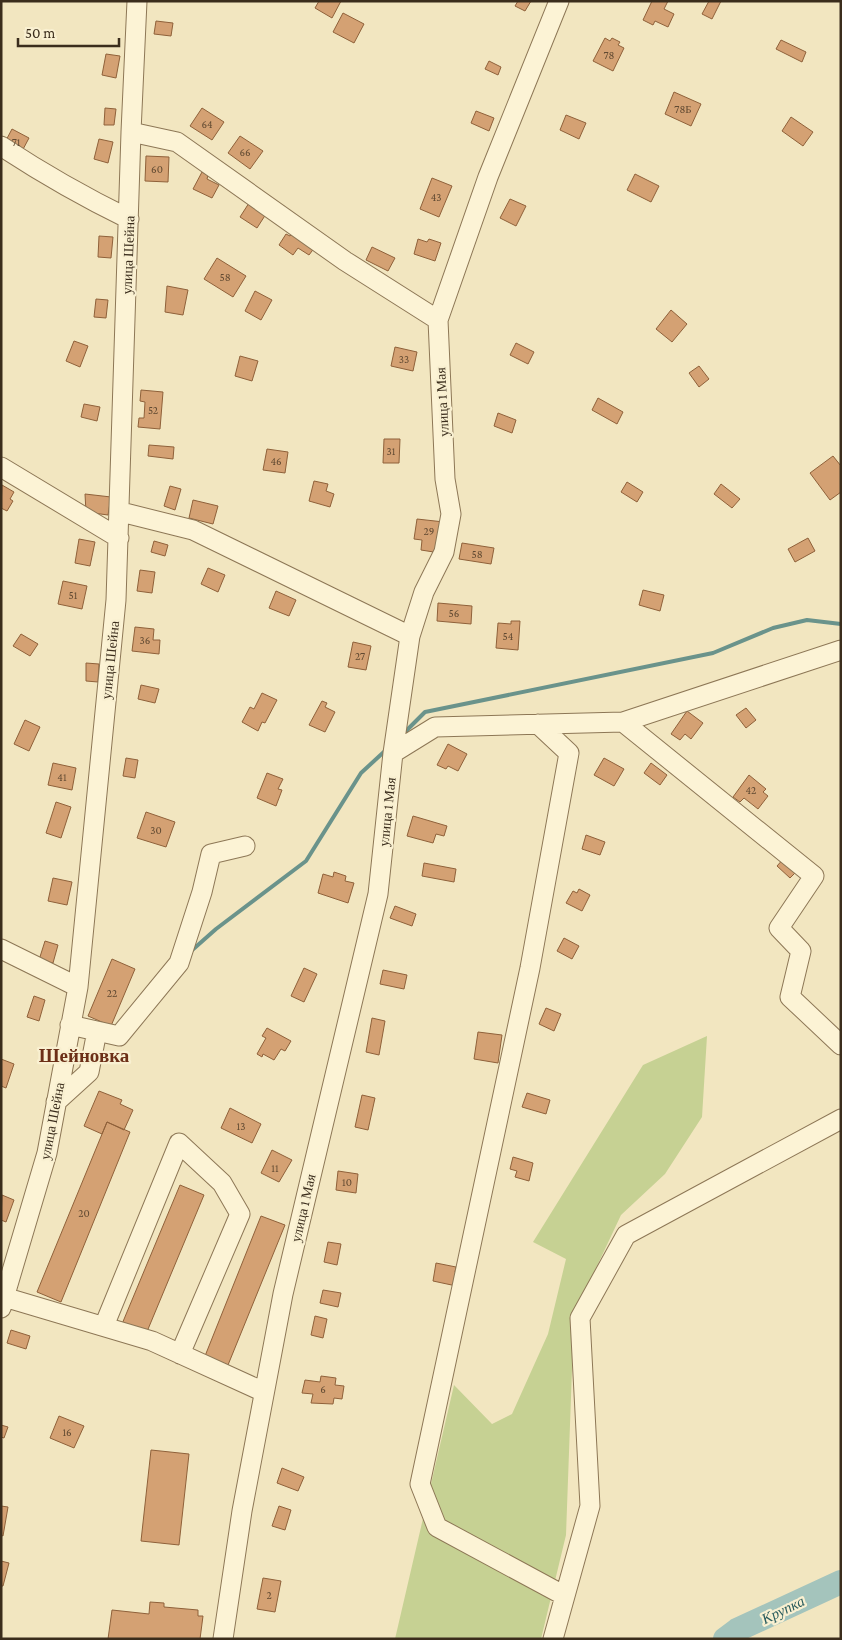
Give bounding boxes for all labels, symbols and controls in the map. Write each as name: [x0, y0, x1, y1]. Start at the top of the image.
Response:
scale bar: [18, 15, 119, 47]
text: 50 m: [25, 25, 55, 41]
house number: 78: [604, 49, 615, 61]
house number: 78Б: [674, 103, 692, 115]
house number: 64: [201, 118, 213, 130]
house number: 71: [12, 136, 21, 148]
house number: 66: [239, 146, 251, 158]
house number: 60: [151, 163, 163, 175]
house number: 43: [431, 191, 441, 203]
street label: улица Шейна: [119, 215, 137, 295]
house number: 58: [219, 271, 231, 283]
house number: 33: [399, 353, 409, 365]
street label: улица 1 Мая: [432, 366, 452, 437]
house number: 52: [148, 404, 158, 416]
house number: 31: [387, 445, 396, 457]
house number: 46: [270, 455, 282, 467]
house number: 29: [424, 525, 434, 537]
house number: 58: [471, 548, 483, 560]
house number: 51: [69, 589, 78, 601]
house number: 56: [449, 607, 459, 619]
street label: улица Шейна: [98, 619, 122, 700]
house number: 54: [503, 630, 514, 642]
house number: 36: [140, 634, 150, 646]
house number: 27: [355, 650, 365, 662]
house number: 41: [57, 771, 67, 783]
street label: улица 1 Мая: [375, 776, 399, 847]
house number: 42: [746, 784, 756, 796]
house number: 30: [150, 824, 162, 836]
house number: 22: [107, 987, 117, 999]
district label: Шейновка: [39, 1045, 130, 1066]
street label: улица Шейна: [37, 1080, 68, 1161]
house number: 13: [237, 1120, 245, 1132]
house number: 11: [271, 1162, 279, 1174]
street label: улица 1 Мая: [287, 1172, 319, 1244]
house number: 10: [342, 1176, 352, 1188]
house number: 20: [78, 1207, 90, 1219]
house number: 6: [320, 1383, 326, 1395]
house number: 16: [62, 1426, 72, 1438]
house number: 2: [266, 1589, 272, 1601]
water label: Крупка: [758, 1593, 807, 1628]

